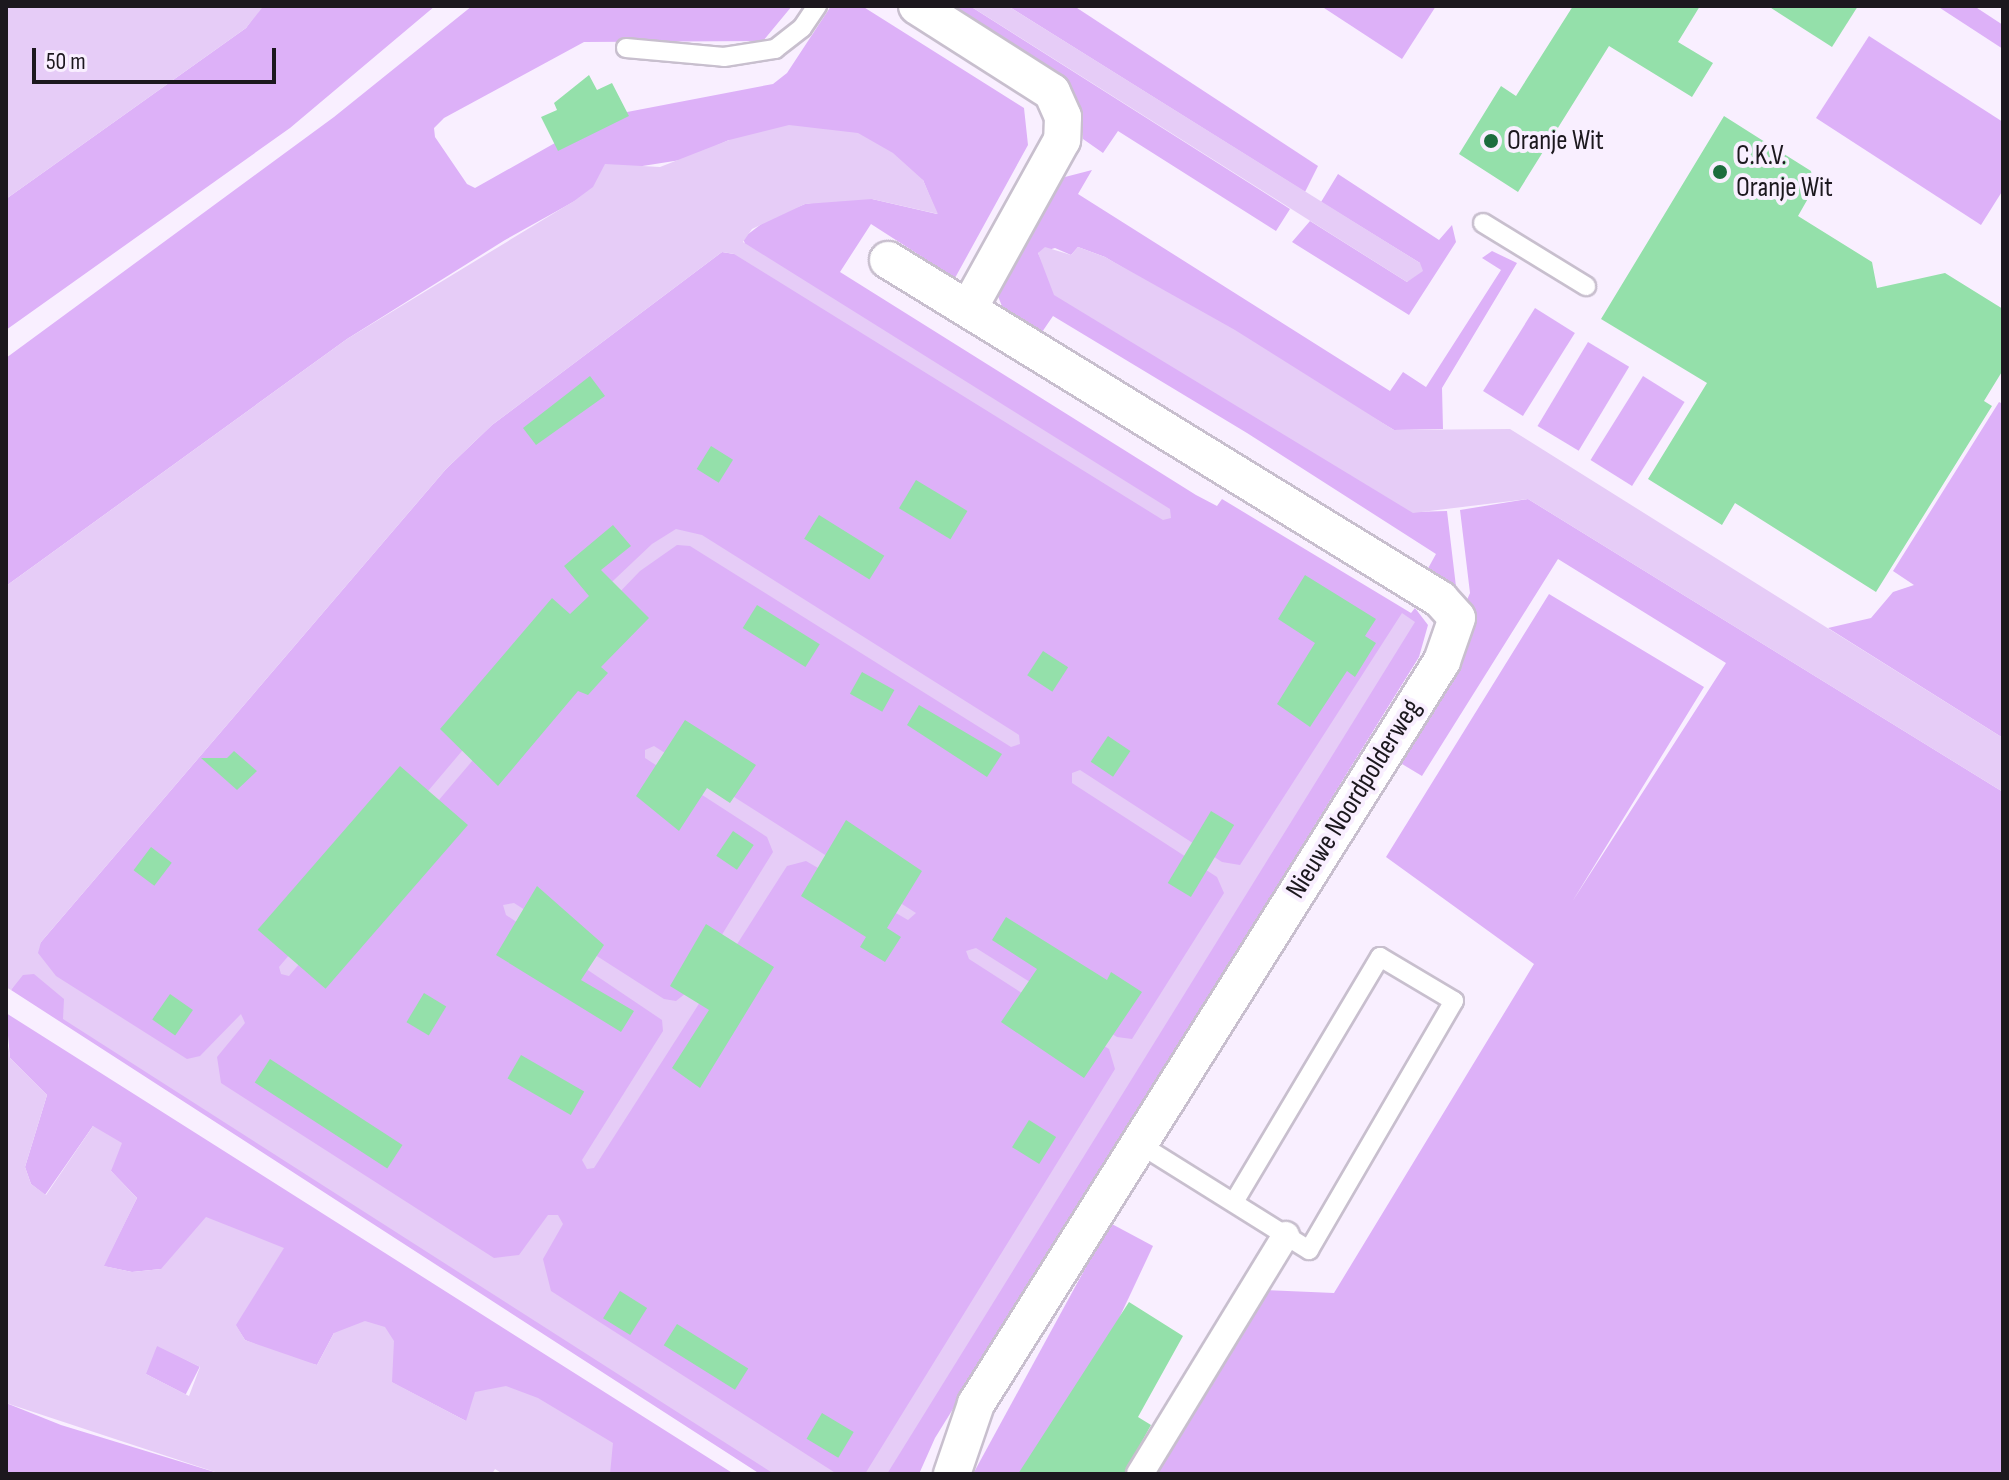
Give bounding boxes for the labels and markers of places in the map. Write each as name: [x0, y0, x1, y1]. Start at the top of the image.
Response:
place label: Oranje Wit: [1507, 124, 1604, 158]
marker: Oranje Wit: [1482, 132, 1500, 150]
place label: C.K.V. Oranje Wit: [1736, 139, 1833, 205]
marker: C.K.V. Oranje Wit: [1711, 163, 1729, 181]

